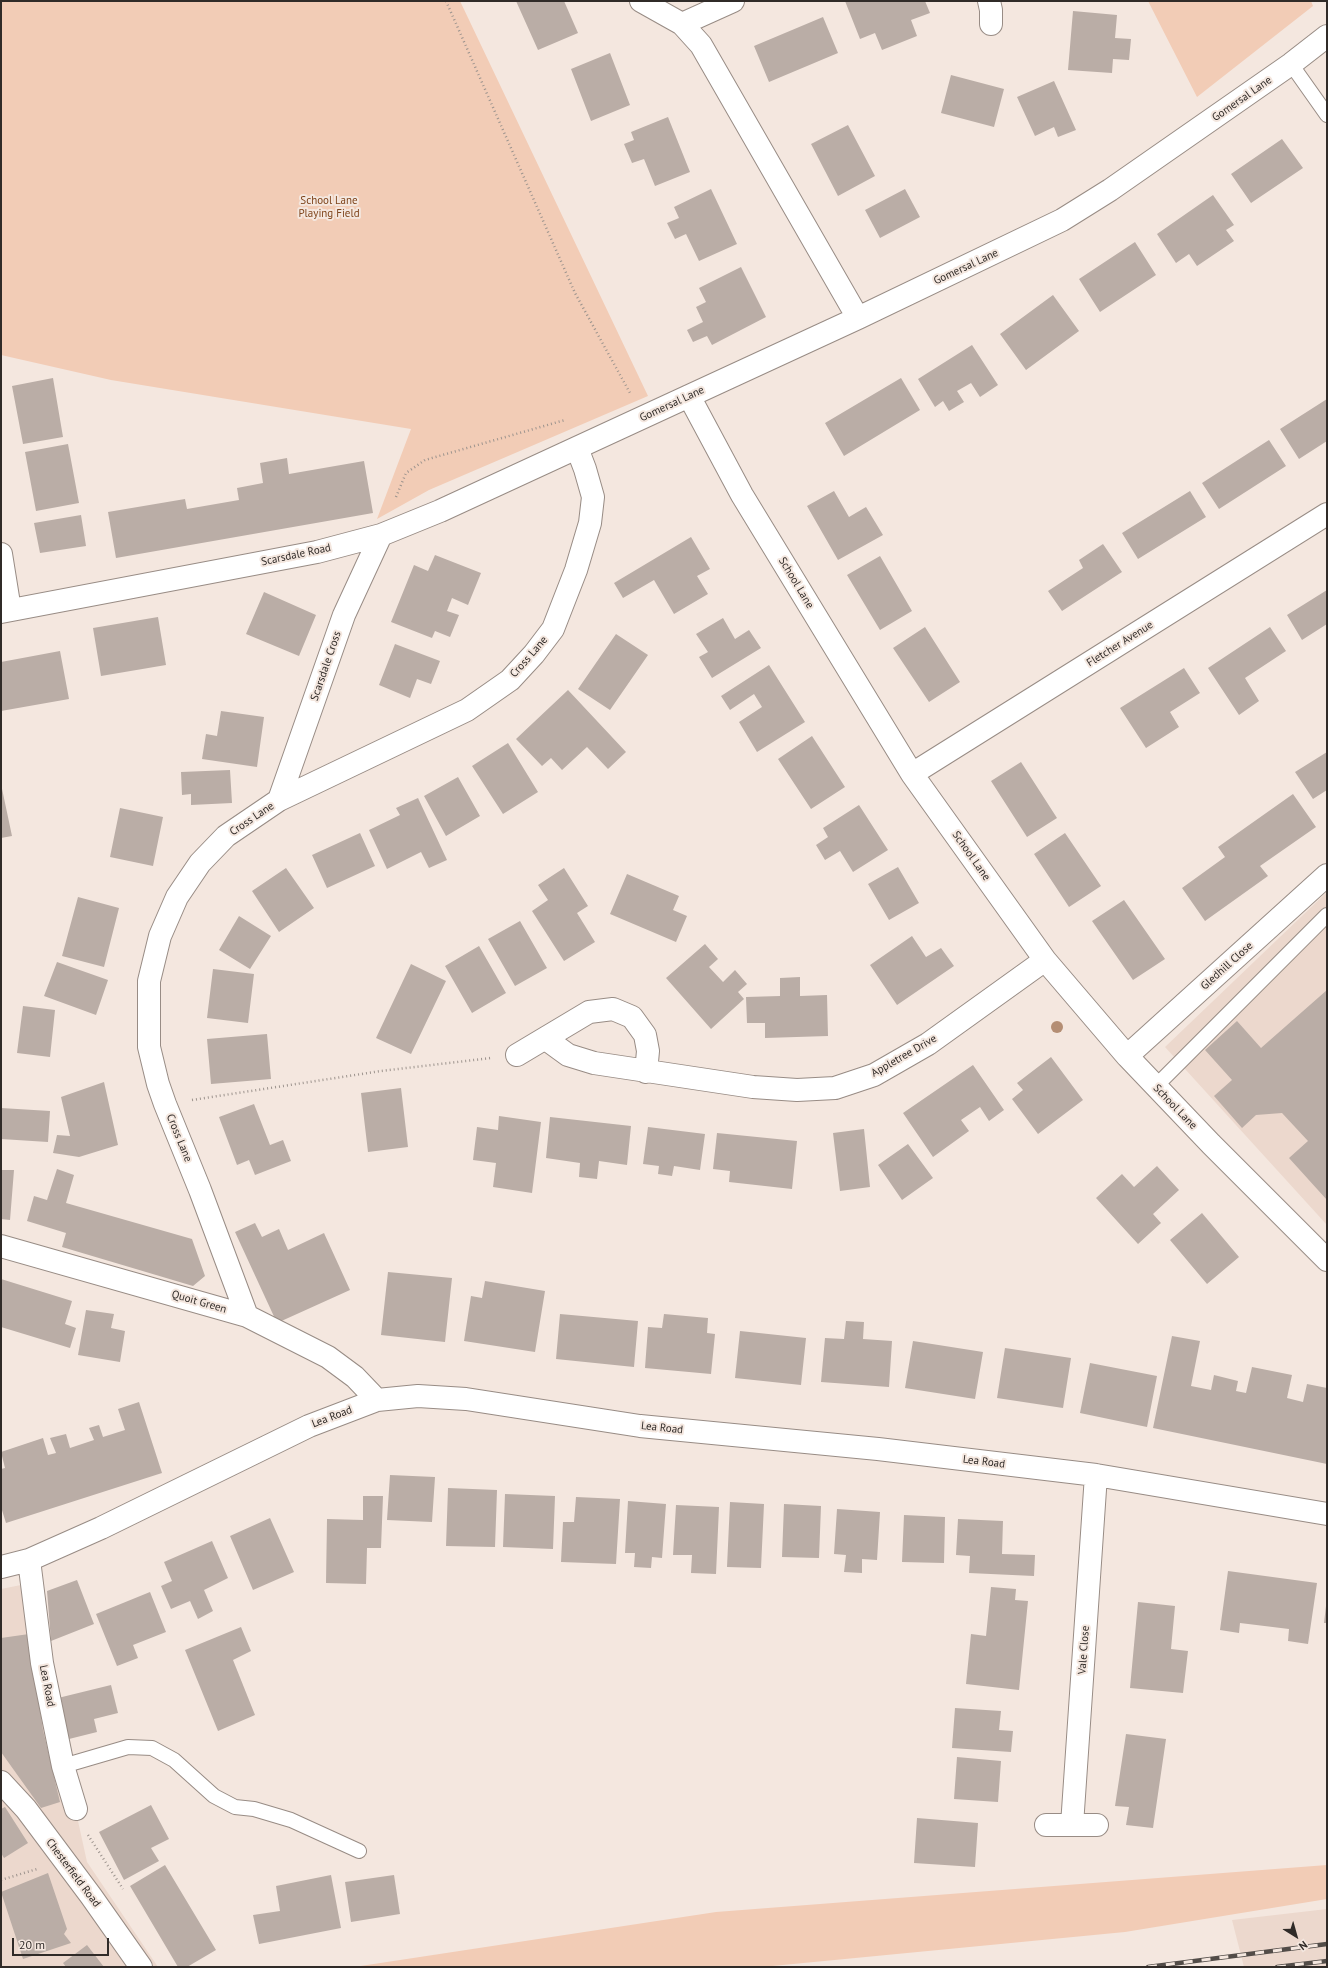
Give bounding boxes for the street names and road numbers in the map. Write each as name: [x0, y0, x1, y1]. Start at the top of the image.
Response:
street label: Gomersal Lane: [1210, 74, 1274, 124]
street label: Gomersal Lane: [932, 246, 1000, 288]
street label: Gomersal Lane: [638, 383, 706, 425]
street label: Scarsdale Road: [260, 541, 332, 569]
street label: School Lane: [776, 555, 816, 611]
street label: Fletcher Avenue: [1084, 618, 1156, 670]
street label: Scarsdale Cross: [308, 629, 344, 703]
street label: Cross Lane: [507, 634, 551, 680]
street label: Cross Lane: [227, 799, 277, 839]
street label: School Lane: [949, 829, 993, 883]
street label: Gledhill Close: [1198, 939, 1256, 993]
street label: Appletree Drive: [869, 1032, 939, 1080]
street label: School Lane: [1150, 1082, 1200, 1132]
street label: Cross Lane: [163, 1112, 195, 1164]
street label: Quoit Green: [170, 1288, 228, 1316]
street label: Lea Road: [310, 1403, 354, 1431]
street label: Lea Road: [640, 1419, 684, 1437]
street label: Lea Road: [962, 1453, 1006, 1471]
street label: Vale Close: [1076, 1625, 1092, 1675]
street label: Lea Road: [36, 1664, 58, 1708]
street label: Chesterfield Road: [43, 1836, 103, 1910]

